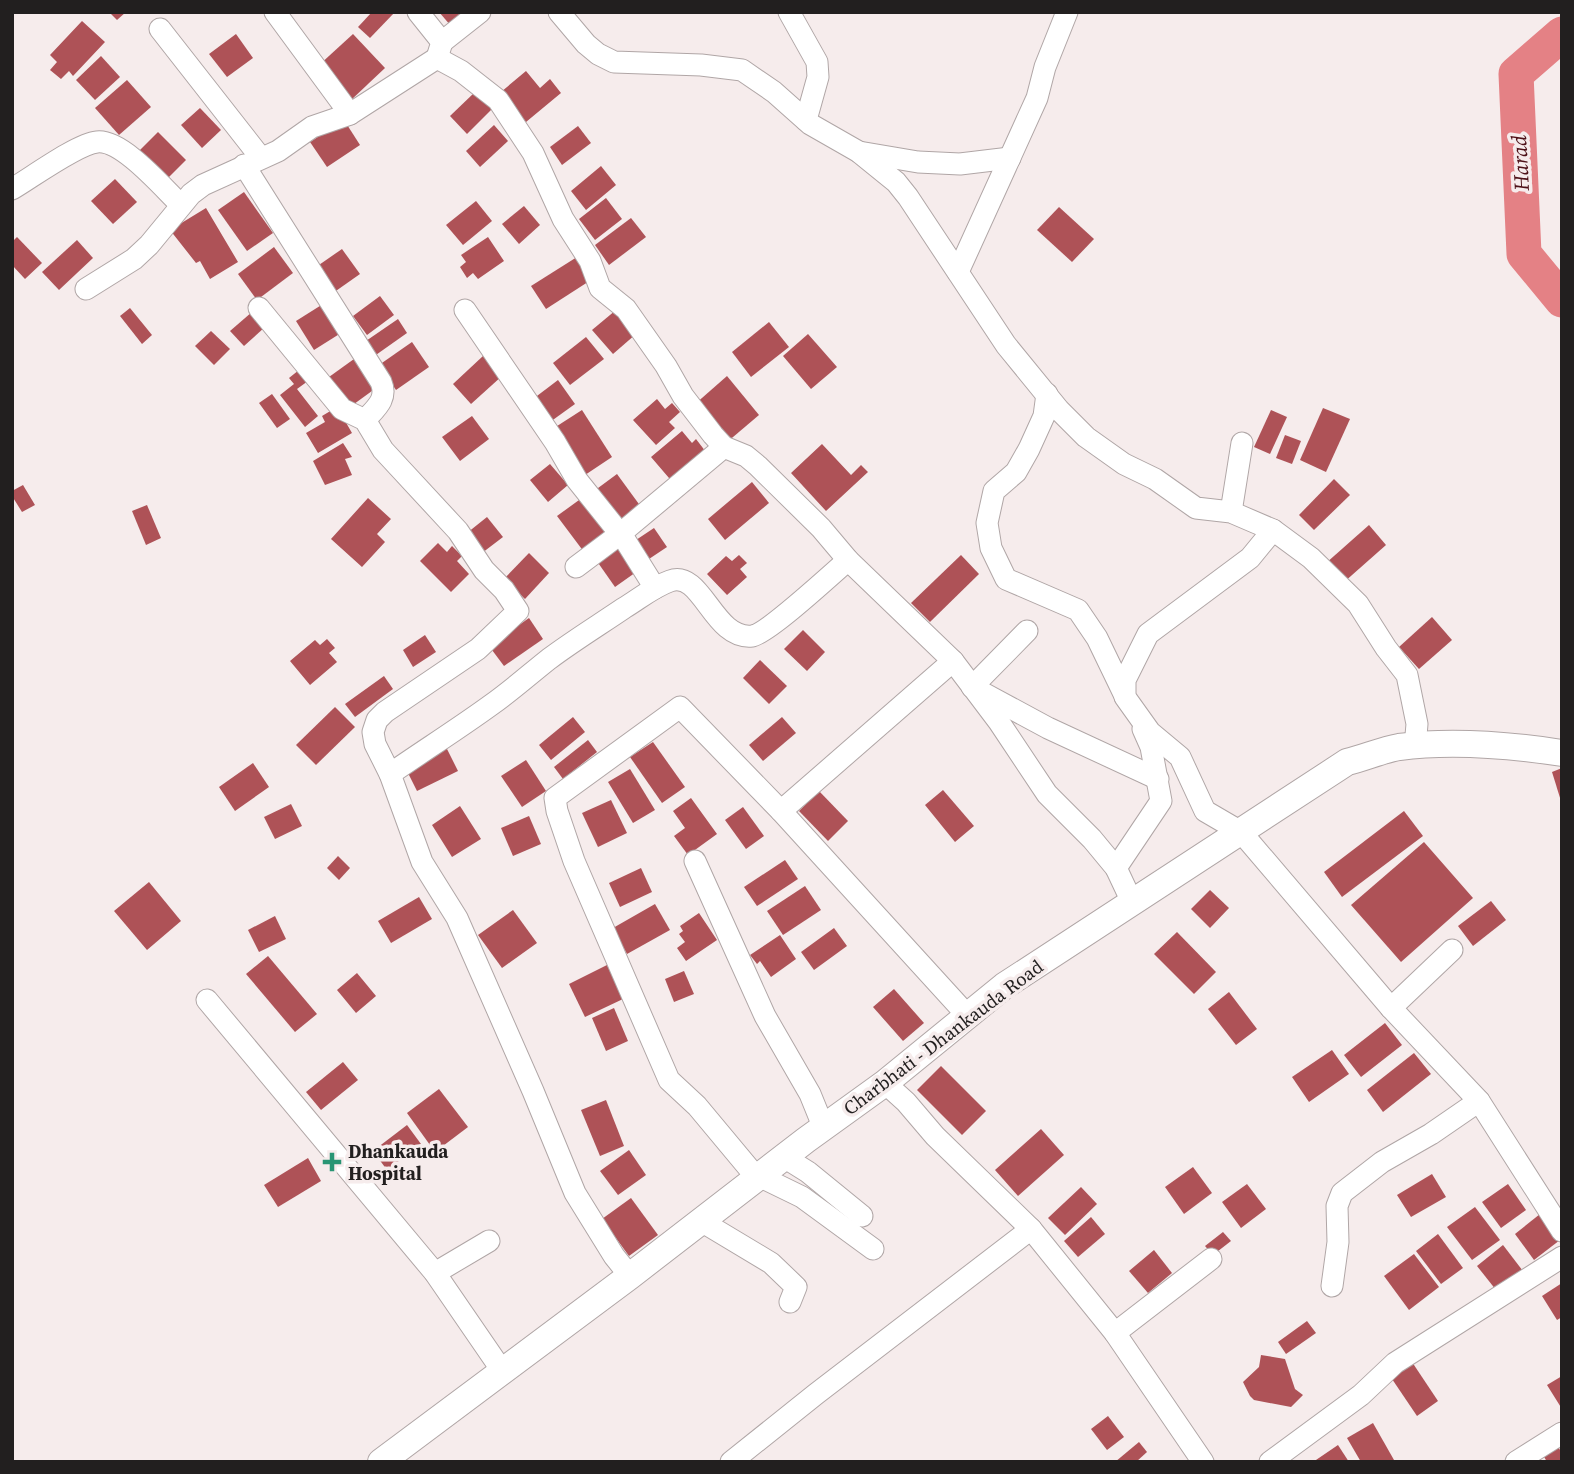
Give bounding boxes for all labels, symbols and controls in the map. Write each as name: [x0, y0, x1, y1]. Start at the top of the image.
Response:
water label: Harad: [1504, 134, 1536, 193]
street label: Charbhati - Dhankauda Road: [838, 953, 1048, 1121]
place label: Dhankauda Hospital: [348, 1138, 449, 1186]
marker: Dhankauda Hospital: [322, 1152, 342, 1172]

